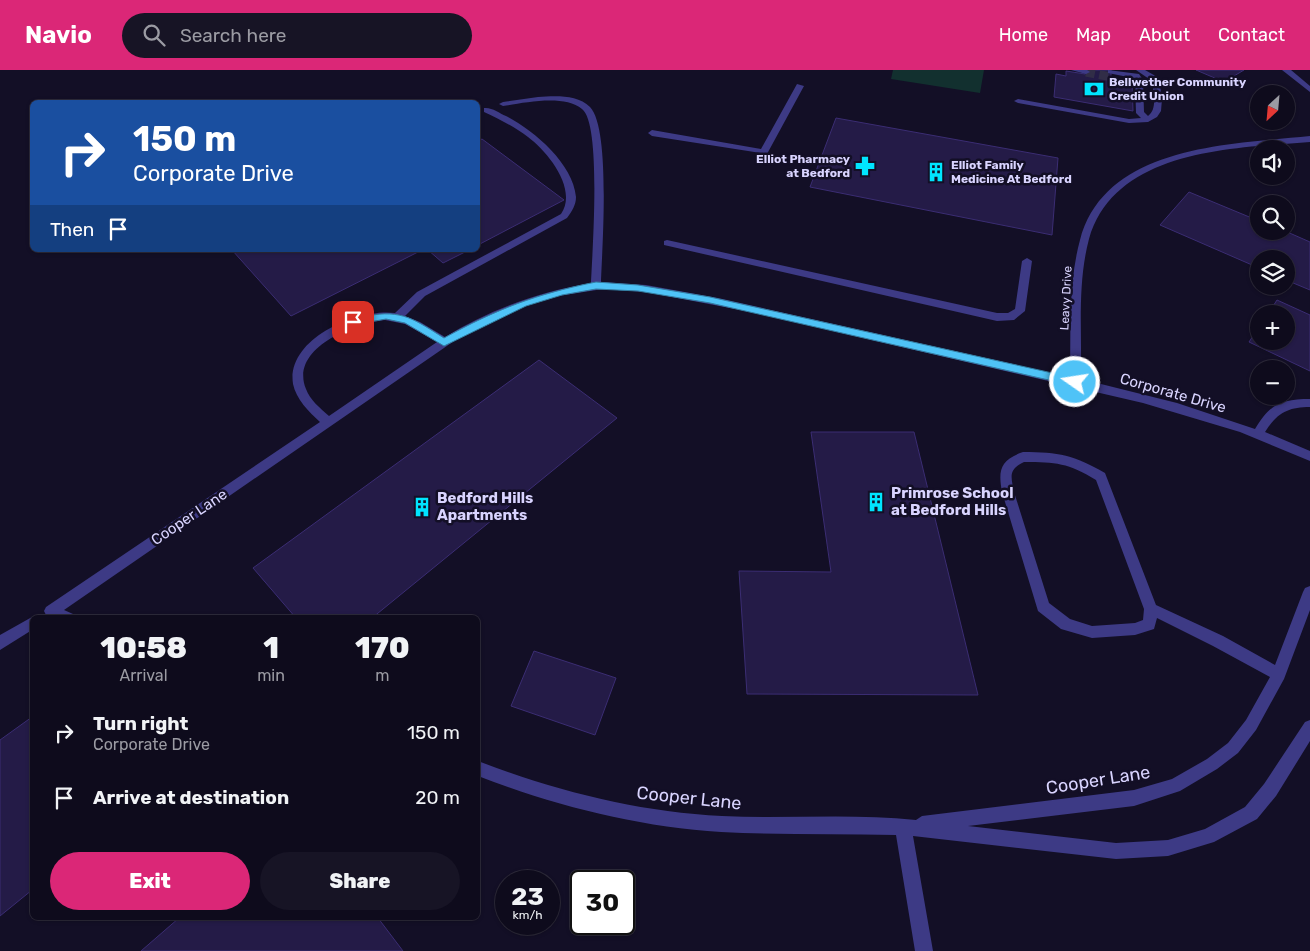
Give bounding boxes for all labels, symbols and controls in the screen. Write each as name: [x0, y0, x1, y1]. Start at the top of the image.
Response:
search box: [122, 13, 472, 58]
text: Navio: [25, 21, 92, 49]
icon: search: [140, 21, 168, 49]
text: Search here: [180, 24, 286, 47]
text: Home: [999, 24, 1048, 46]
text: Map: [1076, 24, 1111, 46]
text: About: [1139, 24, 1190, 46]
text: Contact: [1218, 24, 1285, 46]
place label: Bellwether Community Credit Union: [1109, 75, 1246, 103]
bank icon: Bellwether Community Credit Union: [1083, 78, 1105, 100]
north arrow: [1250, 85, 1295, 130]
map controls: [1250, 85, 1295, 405]
text: 150 m: [133, 118, 236, 160]
icon: right: [50, 120, 115, 185]
button: sound: [1250, 140, 1295, 185]
place label: Elliot Pharmacy at Bedford: [756, 152, 850, 180]
pharmacy icon: Elliot Pharmacy at Bedford: [854, 155, 876, 177]
place label: Elliot Family Medicine At Bedford: [951, 158, 1072, 186]
text: Corporate Drive: [133, 160, 294, 187]
building icon: Elliot Family Medicine At Bedford: [925, 161, 947, 183]
button: search: [1250, 195, 1295, 240]
icon: arrive: [104, 215, 132, 243]
text: Then: [50, 218, 94, 241]
button: layers: [1250, 250, 1295, 295]
street label: Leavy Drive: [1057, 265, 1075, 331]
pin: [332, 301, 374, 343]
button: +: [1250, 305, 1295, 350]
icon: arrive: [339, 308, 367, 336]
position arrow: [1048, 355, 1100, 407]
button: −: [1250, 360, 1295, 405]
street label: Corporate Drive: [1118, 369, 1228, 417]
place label: Primrose School at Bedford Hills: [891, 484, 1013, 519]
street label: Cooper Lane: [148, 485, 230, 549]
place label: Bedford Hills Apartments: [437, 489, 533, 524]
building icon: Primrose School at Bedford Hills: [865, 491, 887, 513]
building icon: Bedford Hills Apartments: [411, 496, 433, 518]
text: 10:58: [100, 630, 187, 666]
text: 1: [263, 630, 279, 666]
text: 170: [355, 630, 410, 666]
text: Arrival: [120, 666, 168, 685]
text: min: [257, 666, 285, 685]
text: m: [375, 666, 390, 685]
text: Turn right: [93, 712, 188, 735]
icon: right: [50, 719, 78, 747]
text: 150 m: [407, 721, 460, 744]
text: Corporate Drive: [93, 735, 210, 754]
street label: Cooper Lane: [1044, 761, 1152, 799]
street label: Cooper Lane: [635, 782, 743, 814]
icon: arrive: [50, 784, 78, 812]
text: Arrive at destination: [93, 786, 289, 809]
text: 20 m: [415, 786, 460, 809]
button: Exit: [50, 852, 250, 910]
button: Share: [260, 852, 460, 910]
speed limit sign: 30: [570, 870, 635, 935]
text: 23: [511, 882, 544, 911]
text: km/h: [513, 908, 542, 922]

